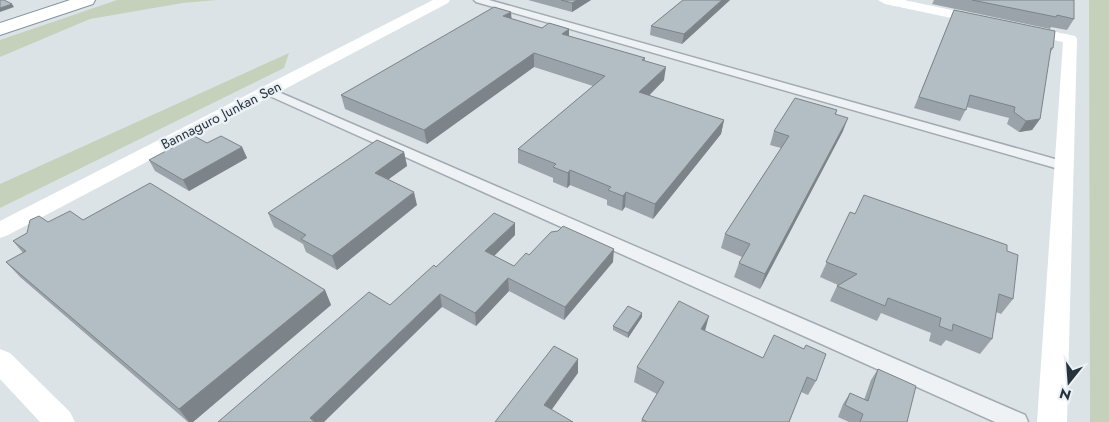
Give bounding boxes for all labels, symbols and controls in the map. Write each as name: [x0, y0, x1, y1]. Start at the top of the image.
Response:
street label: Bannaguro Junkan Sen: [157, 76, 285, 154]
north arrow: [1044, 357, 1094, 407]
text: N: [1057, 383, 1073, 406]

